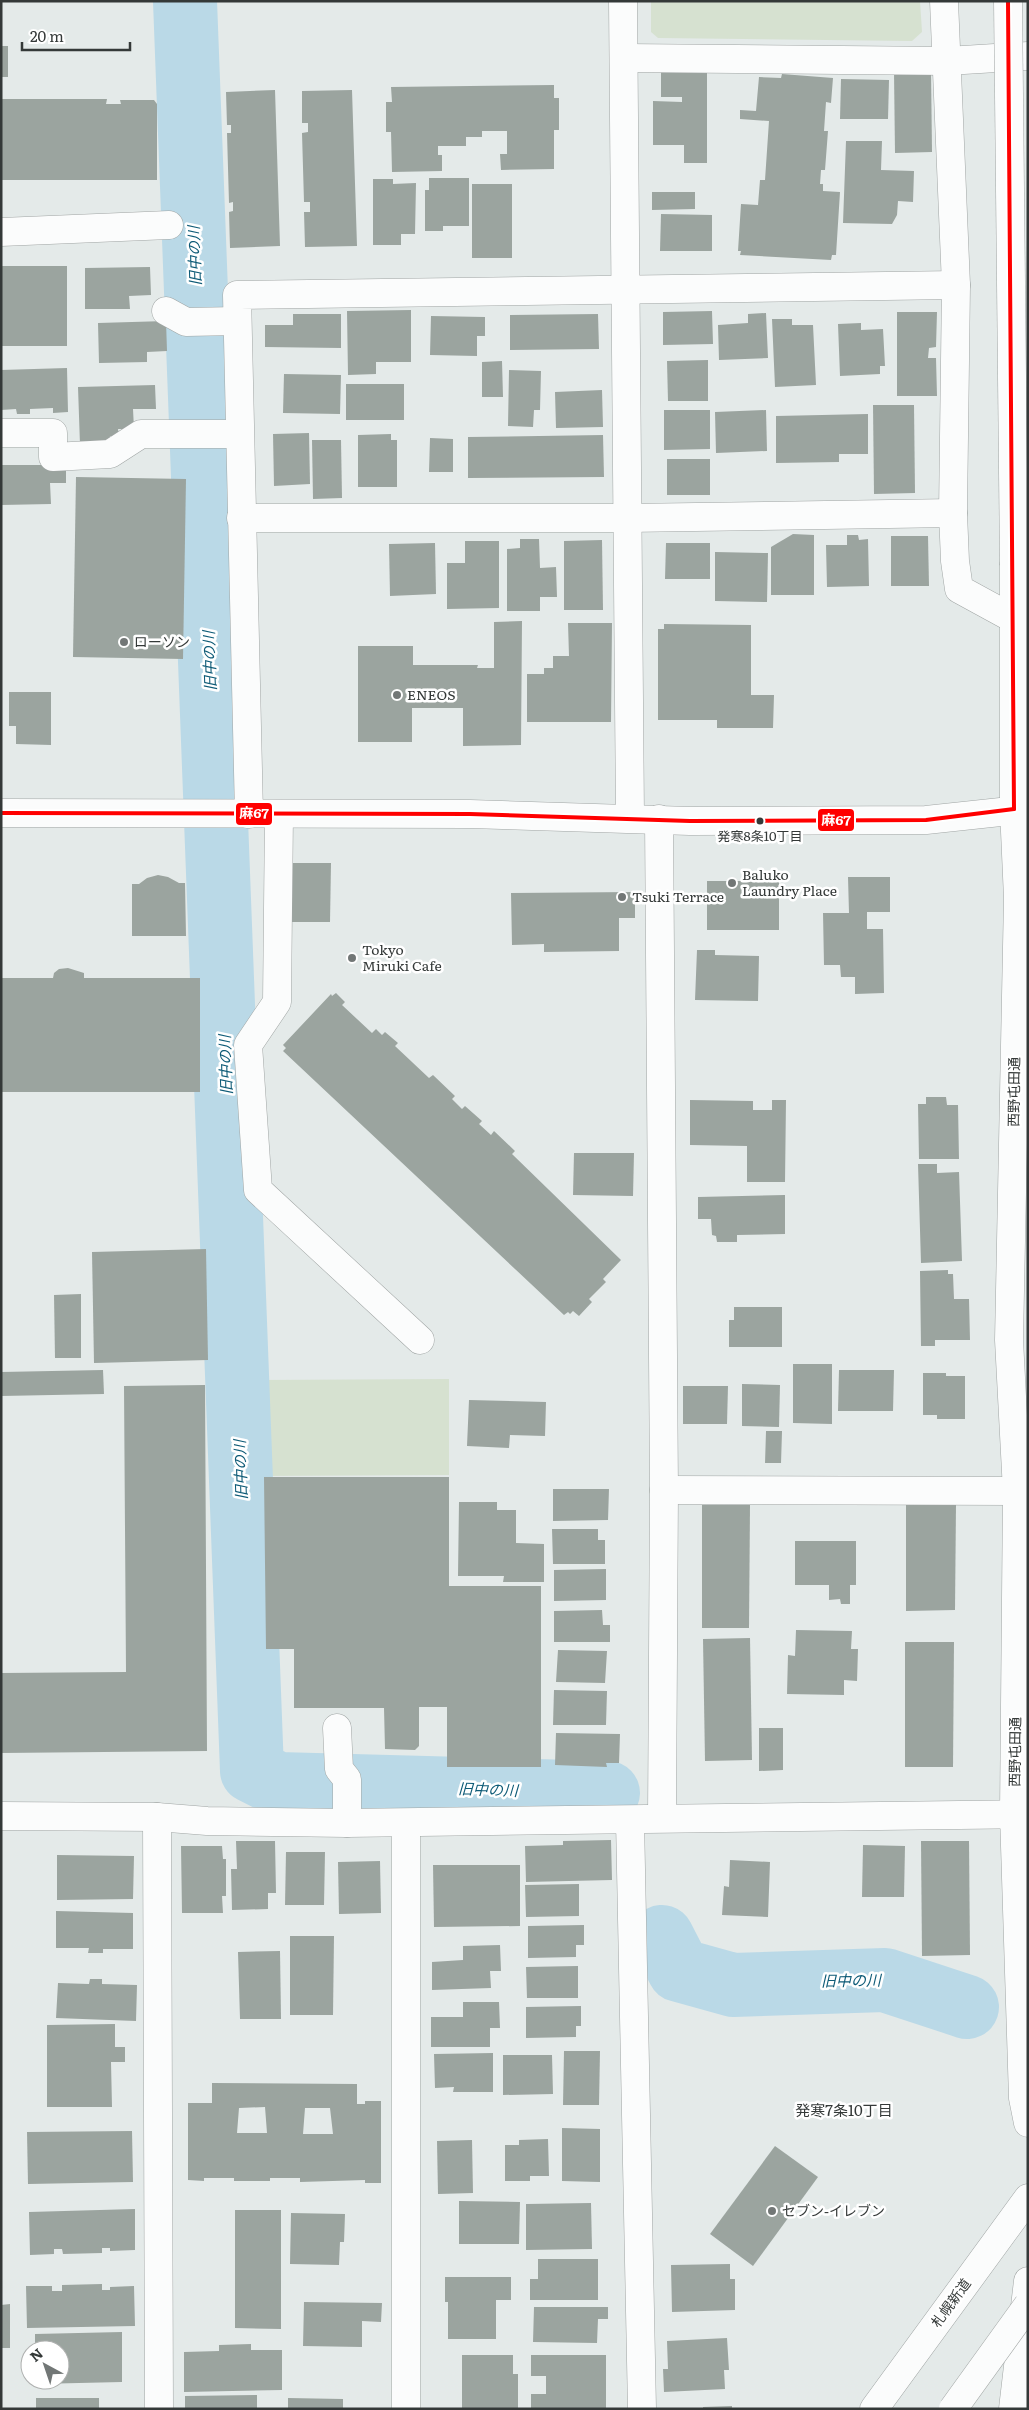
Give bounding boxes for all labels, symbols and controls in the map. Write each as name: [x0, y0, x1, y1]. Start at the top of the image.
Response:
scale bar: [22, 20, 130, 52]
text: 20 m: [30, 24, 64, 47]
water label: 旧中の川: [181, 224, 206, 286]
water label: 旧中の川: [196, 629, 221, 691]
place label: ローソン: [134, 631, 190, 651]
marker: ローソン: [118, 636, 130, 648]
place label: ENEOS: [407, 684, 456, 704]
marker: ENEOS: [391, 689, 403, 701]
line badge: 麻67: [235, 802, 273, 826]
text: 麻67: [239, 802, 269, 822]
line badge: 麻67: [817, 808, 855, 832]
text: 麻67: [821, 809, 851, 829]
marker: 発寒8条10丁目: [755, 816, 765, 826]
place label: 発寒8条10丁目: [718, 826, 802, 845]
place label: Baluko Laundry Place: [742, 864, 837, 900]
marker: Baluko Laundry Place: [726, 877, 738, 889]
place label: Tsuki Terrace: [632, 886, 724, 906]
marker: Tsuki Terrace: [616, 891, 628, 903]
place label: Tokyo Miruki Cafe: [362, 939, 442, 975]
marker: Tokyo Miruki Cafe: [346, 952, 358, 964]
water label: 旧中の川: [212, 1033, 237, 1095]
street label: 西野屯田通: [1002, 1057, 1024, 1127]
water label: 旧中の川: [227, 1438, 252, 1500]
street label: 西野屯田通: [1003, 1717, 1025, 1787]
water label: 旧中の川: [458, 1776, 520, 1801]
water label: 旧中の川: [821, 1967, 883, 1992]
district label: 発寒7条10丁目: [795, 2098, 893, 2121]
place label: セブン-イレブン: [782, 2200, 885, 2220]
marker: セブン-イレブン: [766, 2205, 778, 2217]
street label: 札幌新道: [926, 2274, 975, 2331]
north arrow: [20, 2340, 70, 2390]
text: N: [25, 2343, 47, 2366]

